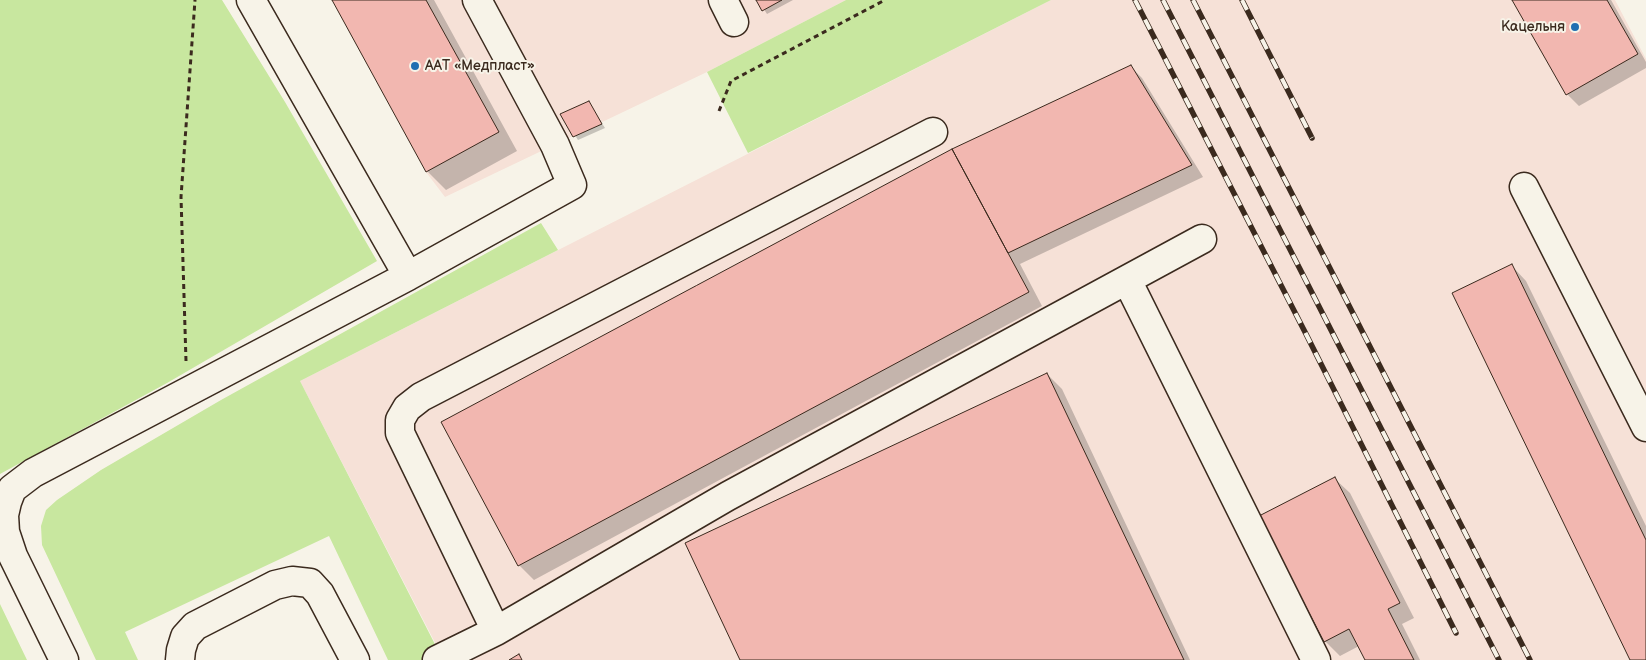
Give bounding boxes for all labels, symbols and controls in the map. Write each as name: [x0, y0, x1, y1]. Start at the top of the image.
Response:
place label: Кацельня: [1501, 19, 1565, 35]
marker: Кацельня: [1569, 21, 1581, 33]
place label: ААТ «Медпласт»: [425, 58, 535, 74]
marker: ААТ «Медпласт»: [409, 60, 421, 72]

